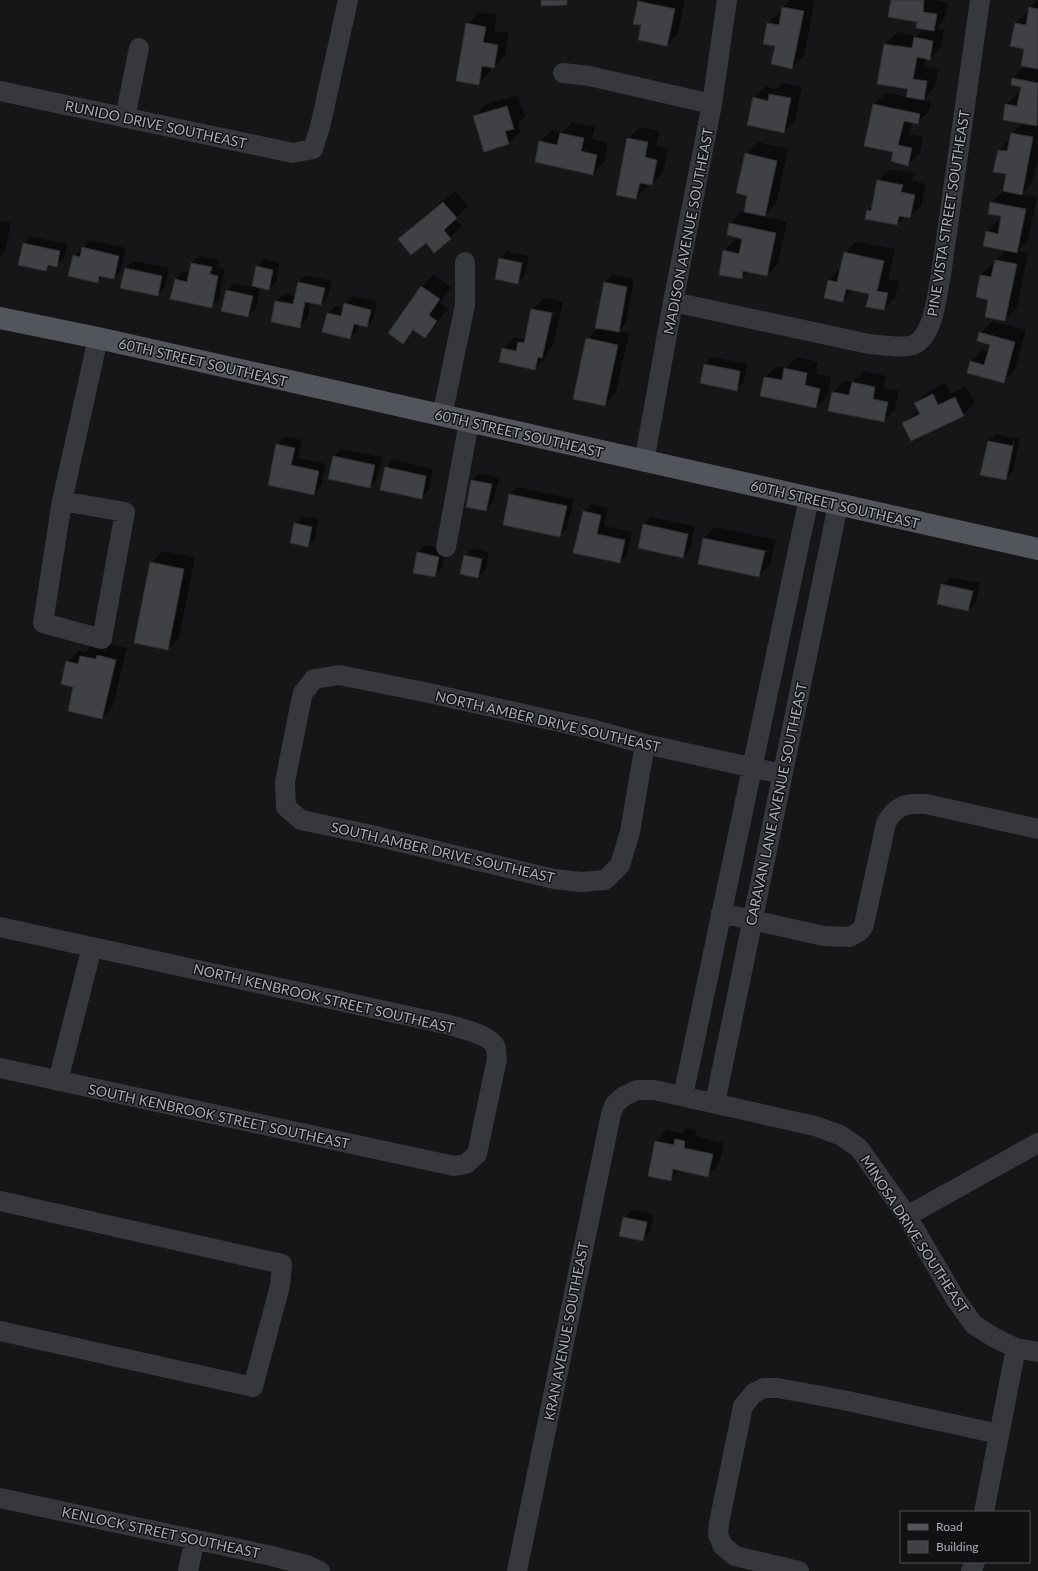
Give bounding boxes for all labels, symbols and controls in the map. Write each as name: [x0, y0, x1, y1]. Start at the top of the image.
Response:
street label: RUNIDO DRIVE SOUTHEAST: [64, 96, 249, 152]
street label: PINE VISTA STREET SOUTHEAST: [923, 108, 973, 317]
street label: MADISON AVENUE SOUTHEAST: [660, 126, 717, 336]
street label: 60TH STREET SOUTHEAST: [117, 334, 290, 390]
street label: 60TH STREET SOUTHEAST: [433, 405, 606, 461]
street label: 60TH STREET SOUTHEAST: [749, 476, 922, 532]
street label: CARAVAN LANE AVENUE SOUTHEAST: [742, 680, 810, 927]
street label: NORTH AMBER DRIVE SOUTHEAST: [434, 687, 663, 755]
street label: SOUTH AMBER DRIVE SOUTHEAST: [329, 818, 557, 886]
street label: NORTH KENBROOK STREET SOUTHEAST: [192, 960, 457, 1037]
street label: SOUTH KENBROOK STREET SOUTHEAST: [87, 1080, 352, 1152]
street label: MINOSA DRIVE SOUTHEAST: [858, 1152, 973, 1317]
street label: KRAN AVENUE SOUTHEAST: [540, 1239, 592, 1422]
street label: KENLOCK STREET SOUTHEAST: [60, 1503, 262, 1561]
legend: [900, 1511, 1030, 1563]
text: Road: [936, 1519, 963, 1534]
text: Building: [936, 1539, 979, 1554]

